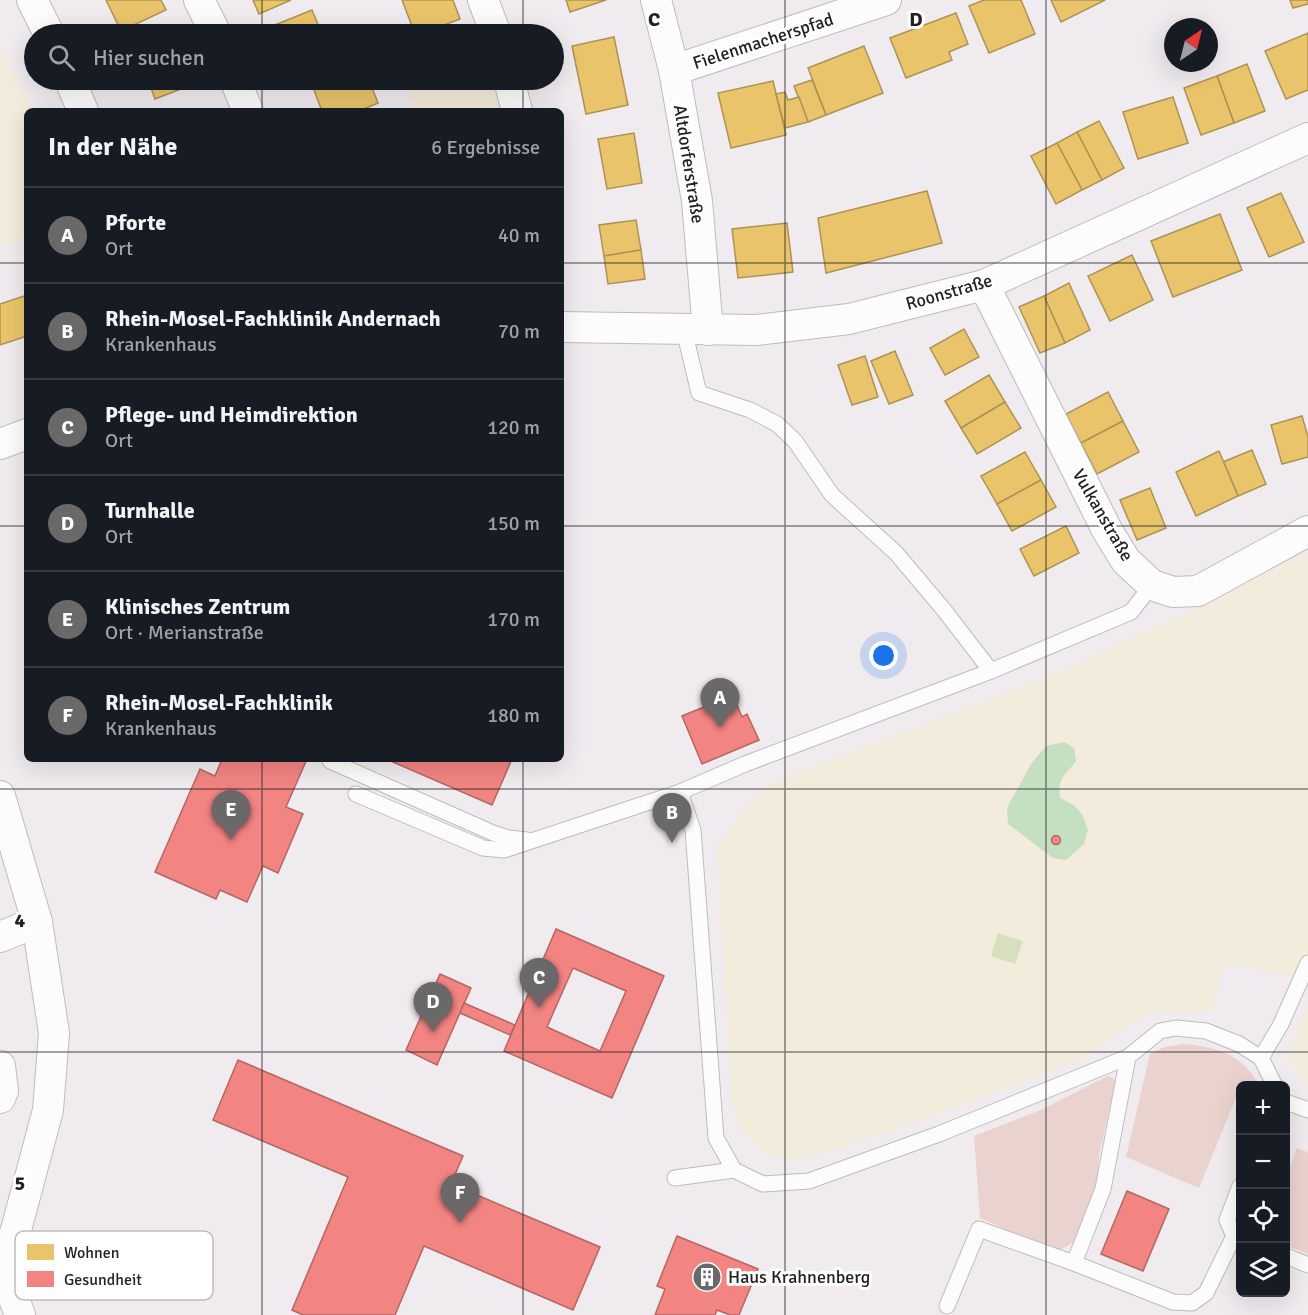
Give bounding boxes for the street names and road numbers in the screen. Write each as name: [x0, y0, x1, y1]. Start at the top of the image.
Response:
street label: Fielenmacherspfad: [690, 8, 836, 74]
street label: Altdorferstraße: [669, 103, 709, 225]
street label: Roonstraße: [903, 269, 995, 315]
street label: Vulkanstraße: [1068, 465, 1138, 565]

